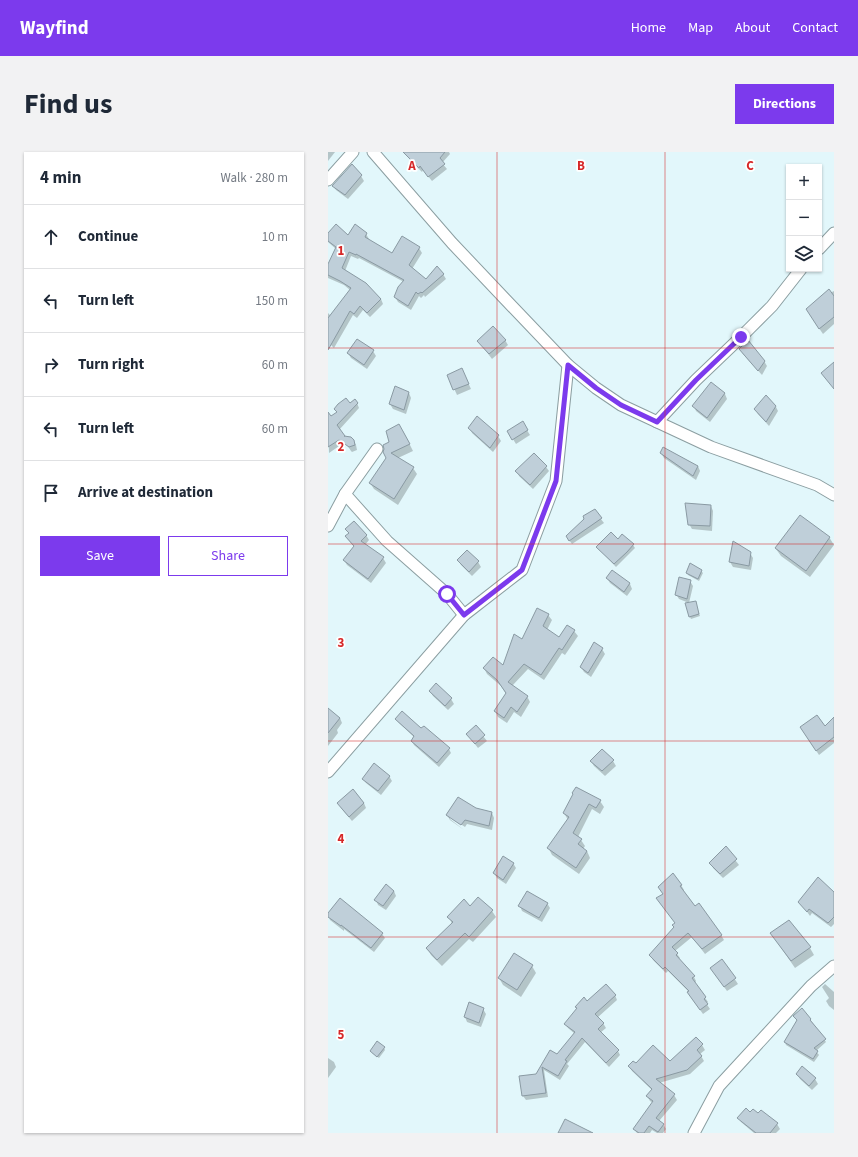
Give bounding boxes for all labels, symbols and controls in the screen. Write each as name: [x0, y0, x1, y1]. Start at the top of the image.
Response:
text: Wayfind: [20, 15, 89, 42]
text: Home: [631, 18, 666, 38]
text: Map: [688, 18, 713, 38]
text: About: [735, 18, 770, 38]
text: Contact: [792, 18, 838, 38]
text: Find us: [24, 84, 112, 124]
button: Directions: [735, 84, 834, 124]
text: A: [407, 157, 416, 175]
text: B: [577, 157, 585, 175]
text: C: [746, 157, 754, 175]
map controls: [786, 164, 822, 272]
button: +: [786, 164, 822, 200]
text: 4 min: [40, 166, 81, 190]
text: Walk · 280 m: [220, 169, 288, 187]
button: −: [786, 200, 822, 236]
icon: ahead: [40, 226, 62, 248]
text: Continue: [78, 226, 138, 247]
text: 10 m: [262, 228, 288, 246]
button: layers: [786, 236, 822, 272]
text: 1: [338, 242, 345, 260]
icon: left: [40, 290, 62, 312]
text: Turn left: [78, 290, 134, 311]
text: 150 m: [255, 292, 288, 310]
route end: [732, 328, 750, 346]
icon: right: [40, 354, 62, 376]
text: Turn right: [78, 354, 144, 375]
text: 60 m: [262, 356, 288, 374]
icon: left: [40, 418, 62, 440]
text: Turn left: [78, 418, 134, 439]
text: 60 m: [262, 420, 288, 438]
text: 2: [338, 438, 345, 456]
icon: arrive: [40, 482, 62, 504]
text: Arrive at destination: [78, 482, 213, 503]
button: Save: [40, 536, 160, 576]
button: Share: [168, 536, 288, 576]
route start: [438, 585, 456, 603]
text: 3: [338, 634, 345, 652]
text: 4: [338, 830, 345, 848]
text: 5: [338, 1026, 345, 1044]

